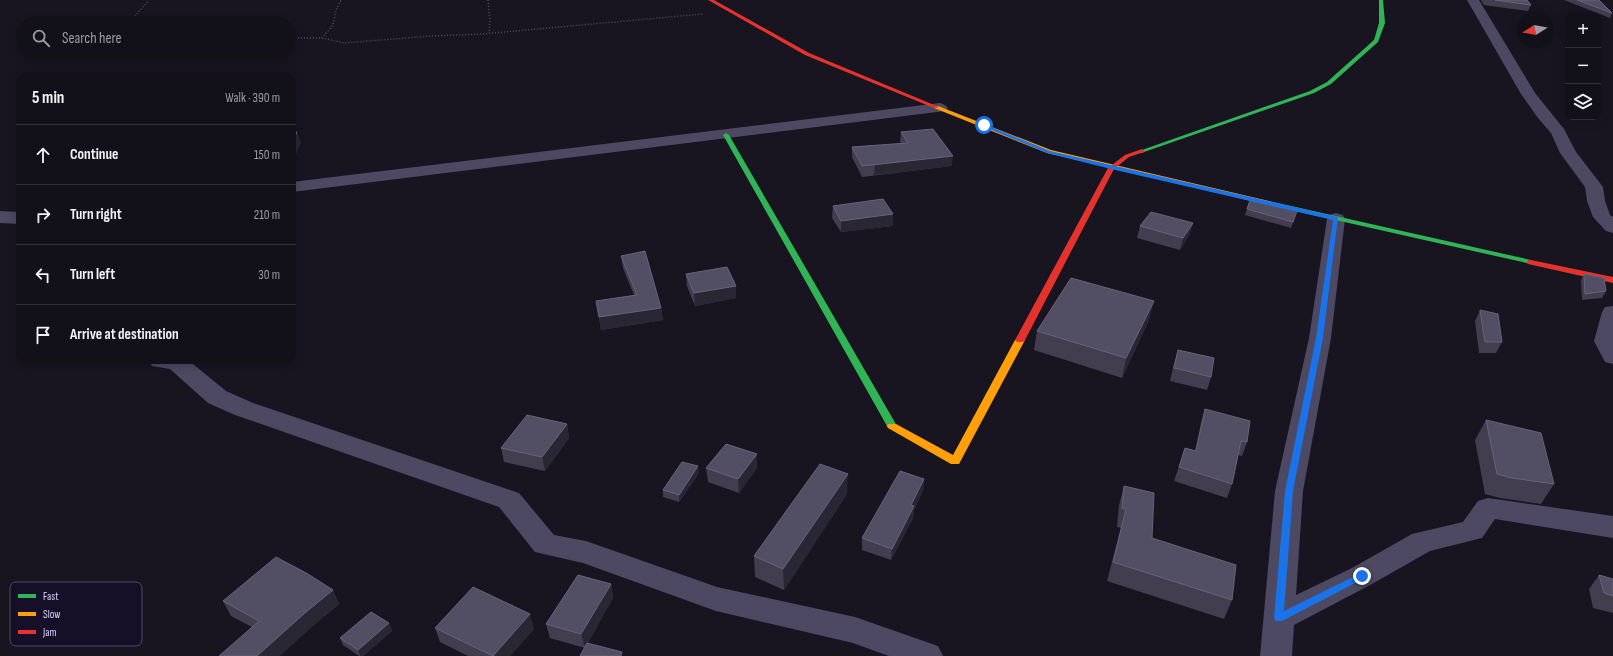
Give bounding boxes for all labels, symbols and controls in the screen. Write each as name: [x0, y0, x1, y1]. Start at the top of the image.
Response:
north arrow: [1517, 12, 1553, 48]
map controls: [1565, 12, 1601, 120]
button: +: [1565, 12, 1601, 48]
search box: [16, 16, 296, 60]
icon: search: [30, 27, 52, 49]
text: Search here: [62, 29, 122, 48]
button: −: [1565, 48, 1601, 84]
button: layers: [1565, 84, 1601, 120]
text: 5 min: [32, 88, 64, 108]
text: Walk · 390 m: [225, 90, 280, 106]
route start: [975, 116, 993, 134]
icon: ahead: [32, 144, 54, 166]
text: Continue: [70, 145, 119, 164]
text: 150 m: [254, 147, 280, 163]
icon: right: [32, 204, 54, 226]
text: Turn right: [70, 205, 122, 224]
text: 210 m: [254, 207, 280, 223]
icon: left: [32, 264, 54, 286]
text: Turn left: [70, 265, 115, 284]
text: 30 m: [258, 267, 280, 283]
icon: arrive: [32, 324, 54, 346]
text: Arrive at destination: [70, 325, 179, 344]
route end: [1353, 567, 1371, 585]
legend: [10, 582, 142, 646]
text: Fast: [43, 590, 59, 603]
text: Slow: [43, 608, 60, 621]
text: Jam: [42, 626, 57, 639]

